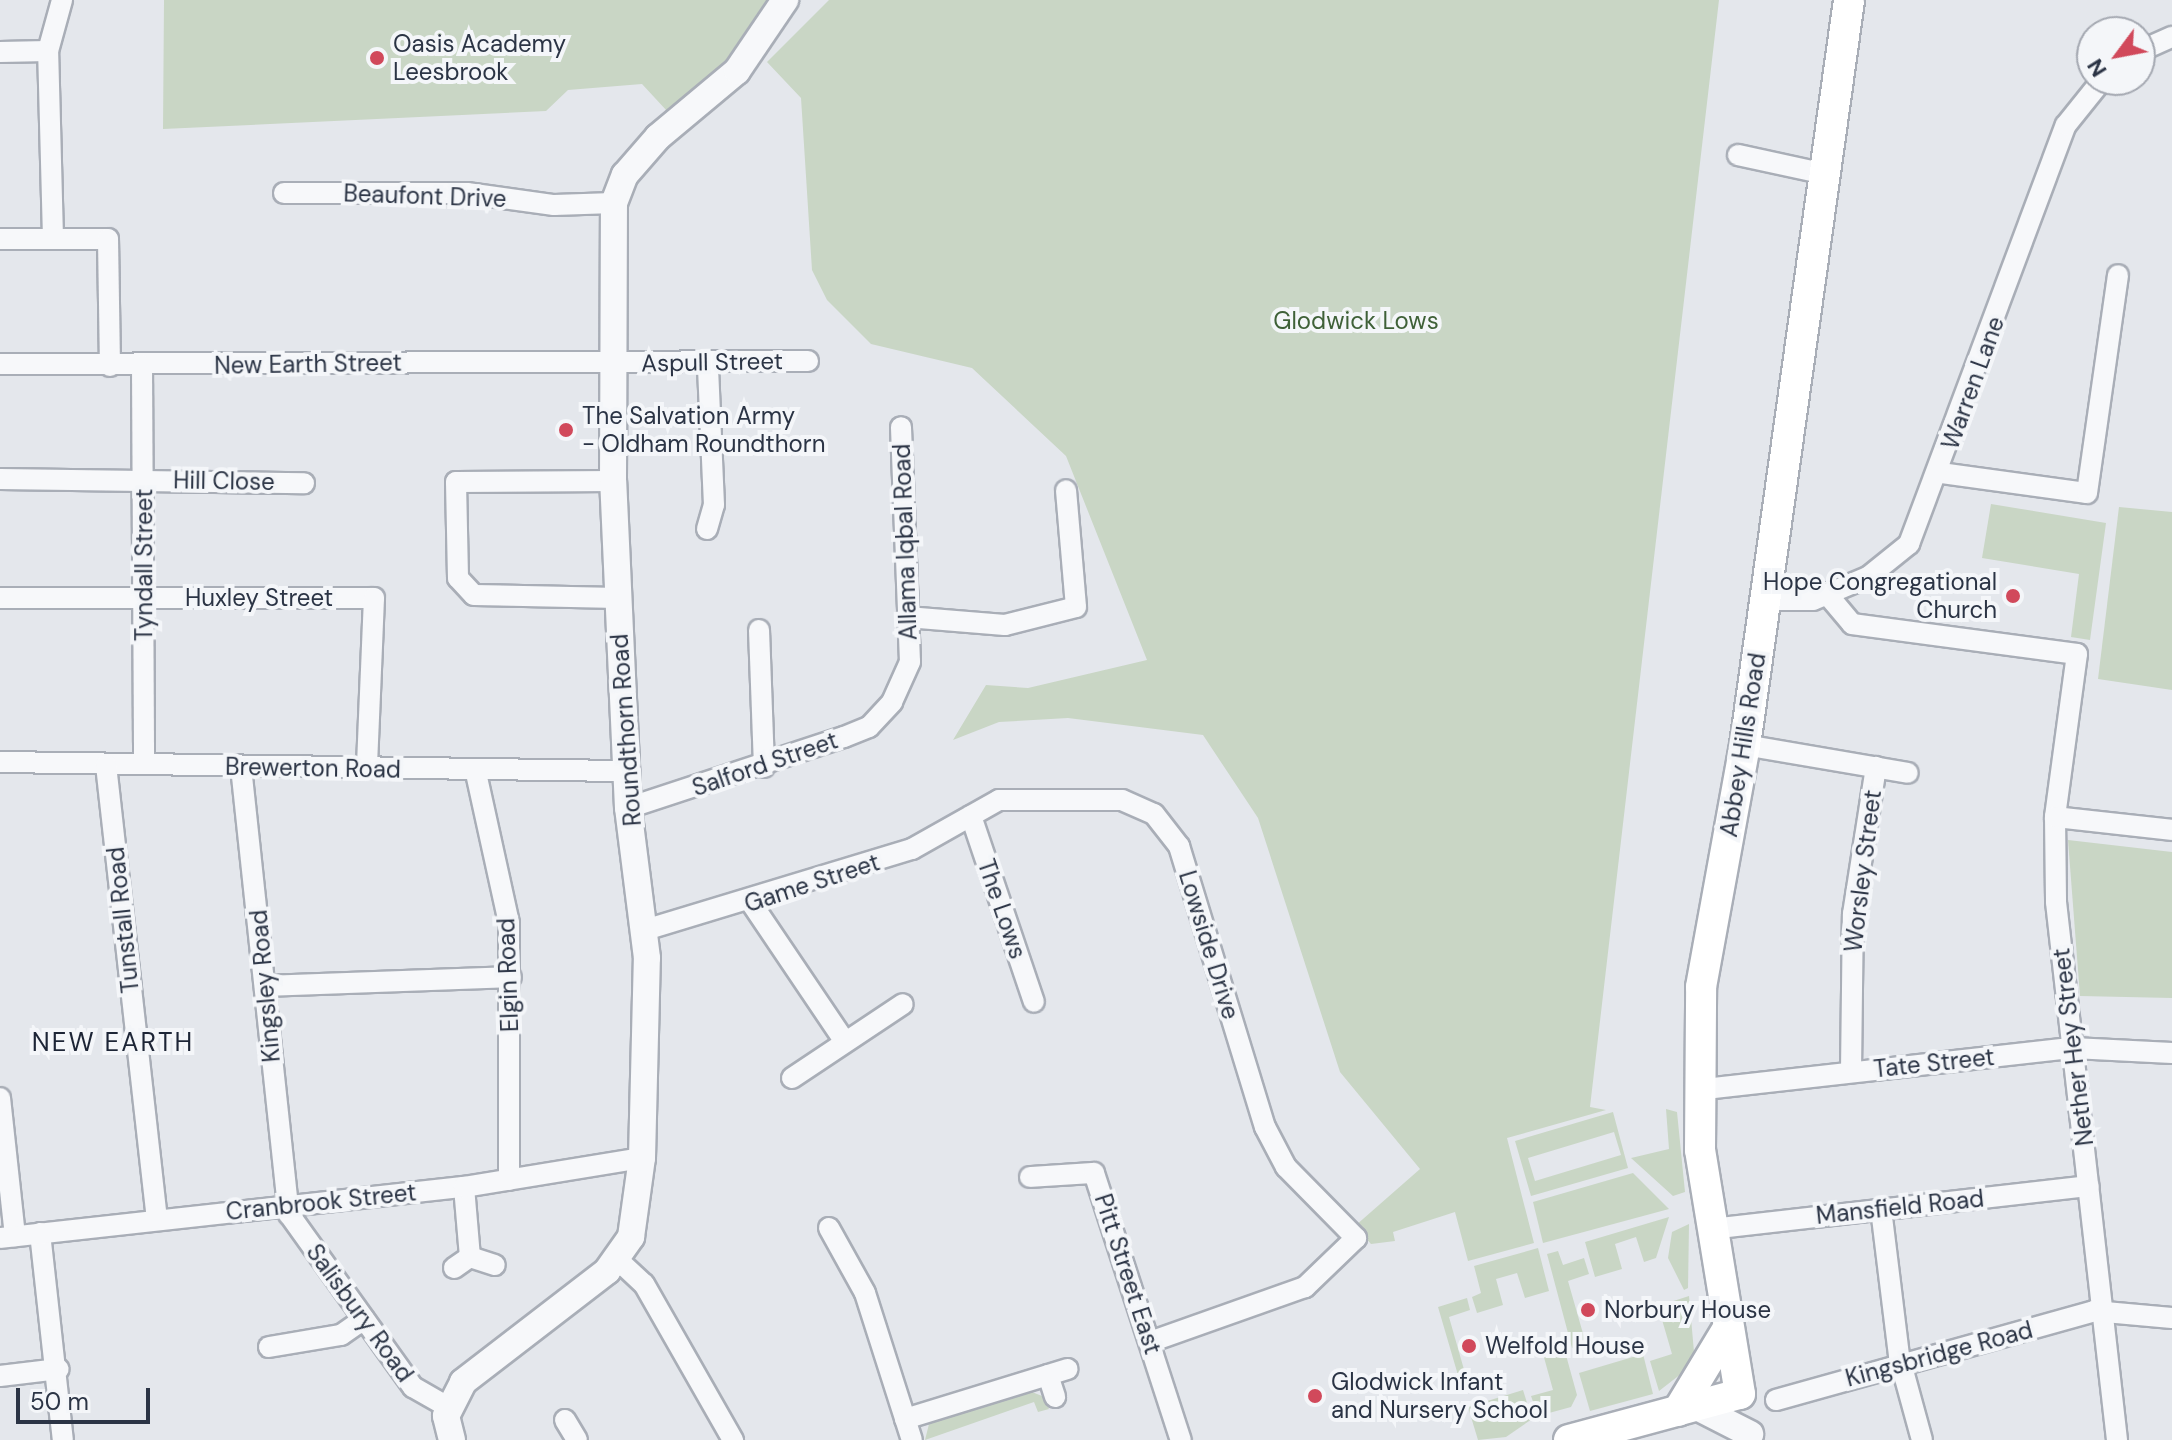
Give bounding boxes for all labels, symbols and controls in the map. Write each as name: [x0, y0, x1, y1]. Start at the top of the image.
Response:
north arrow: [2076, 16, 2156, 96]
place label: Oasis Academy Leesbrook: [393, 30, 566, 86]
marker: Oasis Academy Leesbrook: [368, 49, 386, 67]
text: N: [2080, 53, 2113, 82]
street label: Beaufont Drive: [343, 179, 507, 213]
park label: Glodwick Lows: [1273, 307, 1439, 335]
street label: Warren Lane: [1936, 313, 2010, 453]
street label: Aspull Street: [641, 346, 783, 378]
street label: New Earth Street: [214, 348, 402, 380]
place label: The Salvation Army - Oldham Roundthorn: [582, 402, 825, 458]
marker: The Salvation Army - Oldham Roundthorn: [557, 421, 575, 439]
street label: Allama Iqbal Road: [887, 443, 923, 641]
street label: Hill Close: [173, 466, 275, 496]
street label: Tyndall Street: [130, 489, 158, 641]
place label: Hope Congregational Church: [1763, 568, 1997, 624]
street label: Huxley Street: [185, 584, 333, 612]
marker: Hope Congregational Church: [2004, 587, 2022, 605]
street label: Roundthorn Road: [605, 633, 647, 827]
street label: Abbey Hills Road: [1714, 651, 1772, 839]
street label: Salford Street: [688, 726, 842, 802]
street label: Brewerton Road: [225, 752, 401, 784]
street label: Worsley Street: [1839, 788, 1887, 954]
street label: Tunstall Road: [101, 846, 145, 994]
street label: Game Street: [741, 848, 883, 918]
street label: The Lows: [972, 855, 1032, 963]
street label: Lowside Drive: [1173, 867, 1245, 1023]
street label: Kingsley Road: [244, 908, 286, 1064]
street label: Elgin Road: [492, 917, 524, 1033]
street label: Nether Hey Street: [2047, 946, 2099, 1148]
district label: NEW EARTH: [32, 1027, 194, 1059]
street label: Tate Street: [1872, 1042, 1996, 1084]
street label: Cranbrook Street: [224, 1178, 418, 1226]
street label: Mansfield Road: [1815, 1184, 1985, 1230]
street label: Pitt Street East: [1089, 1190, 1167, 1358]
street label: Salisbury Road: [300, 1238, 420, 1388]
place label: Norbury House: [1604, 1296, 1771, 1324]
marker: Norbury House: [1579, 1301, 1597, 1319]
street label: Kingsbridge Road: [1842, 1315, 2036, 1393]
place label: Welfold House: [1485, 1332, 1645, 1360]
marker: Welfold House: [1460, 1337, 1478, 1355]
place label: Glodwick Infant and Nursery School: [1331, 1368, 1548, 1424]
scale bar: [20, 1372, 154, 1422]
text: 50 m: [30, 1386, 89, 1417]
marker: Glodwick Infant and Nursery School: [1306, 1387, 1324, 1405]

